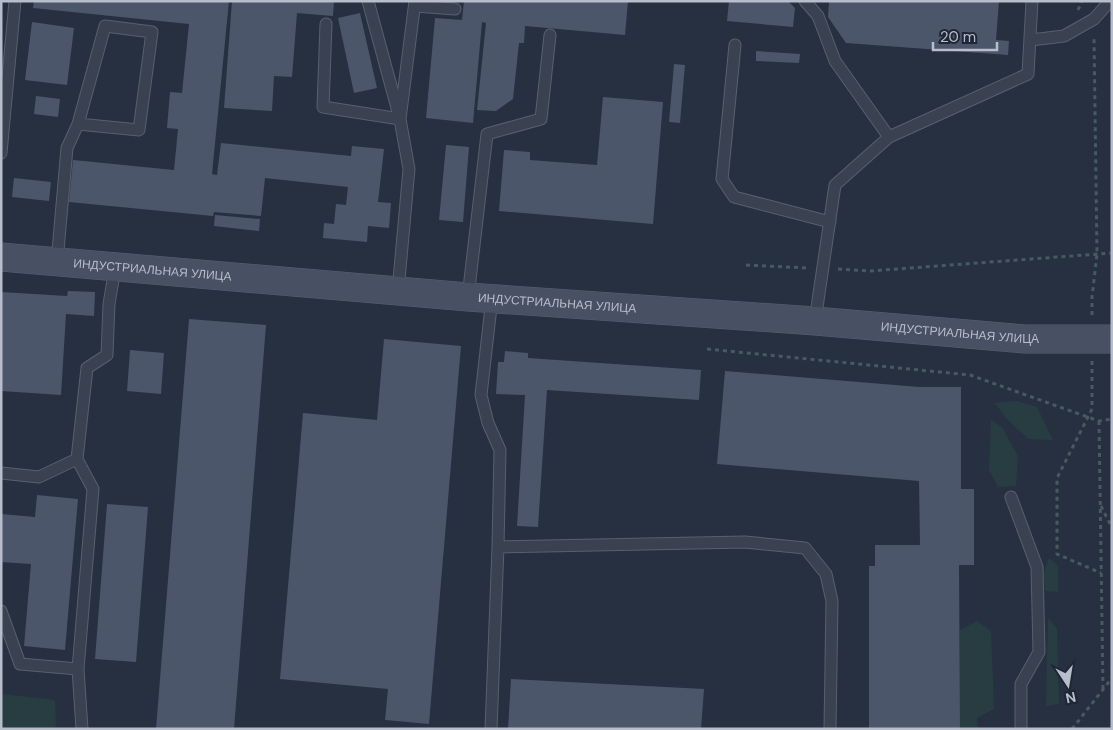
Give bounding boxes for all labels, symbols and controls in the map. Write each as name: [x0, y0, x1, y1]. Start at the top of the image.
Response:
scale bar: [933, 20, 997, 52]
text: 20 m: [940, 27, 976, 47]
street label: ИНДУСТРИАЛЬНАЯ УЛИЦА: [73, 255, 232, 285]
street label: ИНДУСТРИАЛЬНАЯ УЛИЦА: [477, 290, 637, 317]
street label: ИНДУСТРИАЛЬНАЯ УЛИЦА: [880, 319, 1039, 347]
north arrow: [1043, 660, 1093, 710]
text: N: [1064, 688, 1078, 708]

